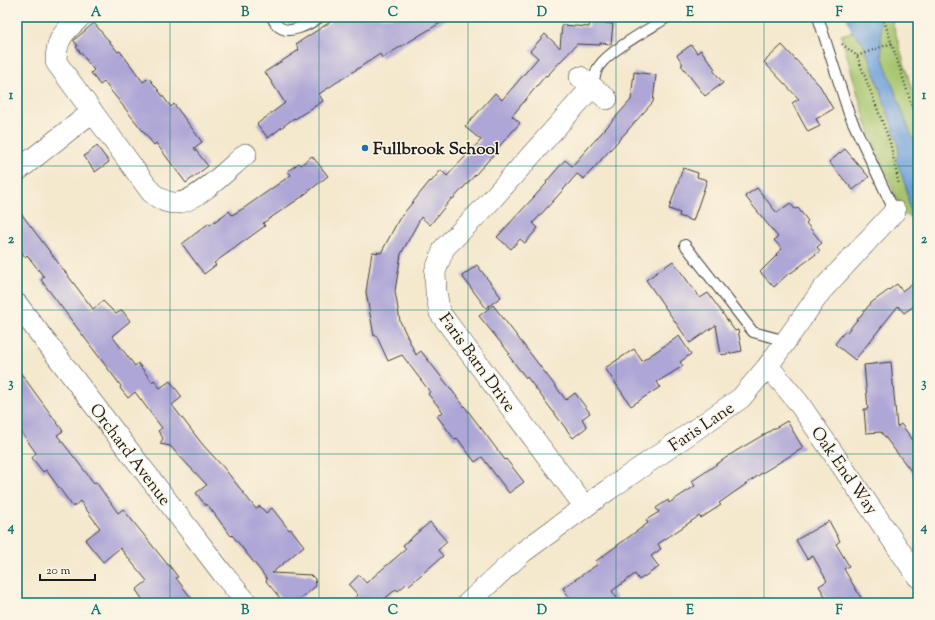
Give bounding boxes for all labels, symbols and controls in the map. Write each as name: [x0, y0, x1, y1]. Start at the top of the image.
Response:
text: A: [91, 4, 102, 22]
text: B: [241, 4, 250, 22]
text: C: [388, 4, 398, 22]
text: D: [537, 4, 547, 22]
text: E: [686, 4, 694, 22]
text: F: [835, 4, 843, 22]
text: 1: [9, 87, 14, 105]
text: 1: [922, 87, 927, 105]
place label: Fullbrook School: [373, 138, 500, 162]
marker: Fullbrook School: [360, 143, 370, 153]
text: 2: [8, 231, 15, 249]
text: 2: [921, 231, 928, 249]
street label: Faris Barn Drive: [432, 309, 521, 418]
text: 3: [8, 375, 14, 393]
text: 3: [921, 375, 927, 393]
street label: Faris Lane: [665, 397, 740, 458]
street label: Orchard Avenue: [83, 399, 176, 511]
street label: Oak End Way: [804, 422, 883, 520]
text: 4: [7, 519, 15, 537]
text: 4: [920, 519, 928, 537]
scale bar: [40, 556, 95, 582]
text: 20 m: [46, 562, 71, 580]
text: A: [91, 602, 102, 620]
text: B: [241, 602, 250, 620]
text: C: [388, 602, 398, 620]
text: D: [537, 602, 547, 620]
text: E: [686, 602, 694, 620]
text: F: [835, 602, 843, 620]

